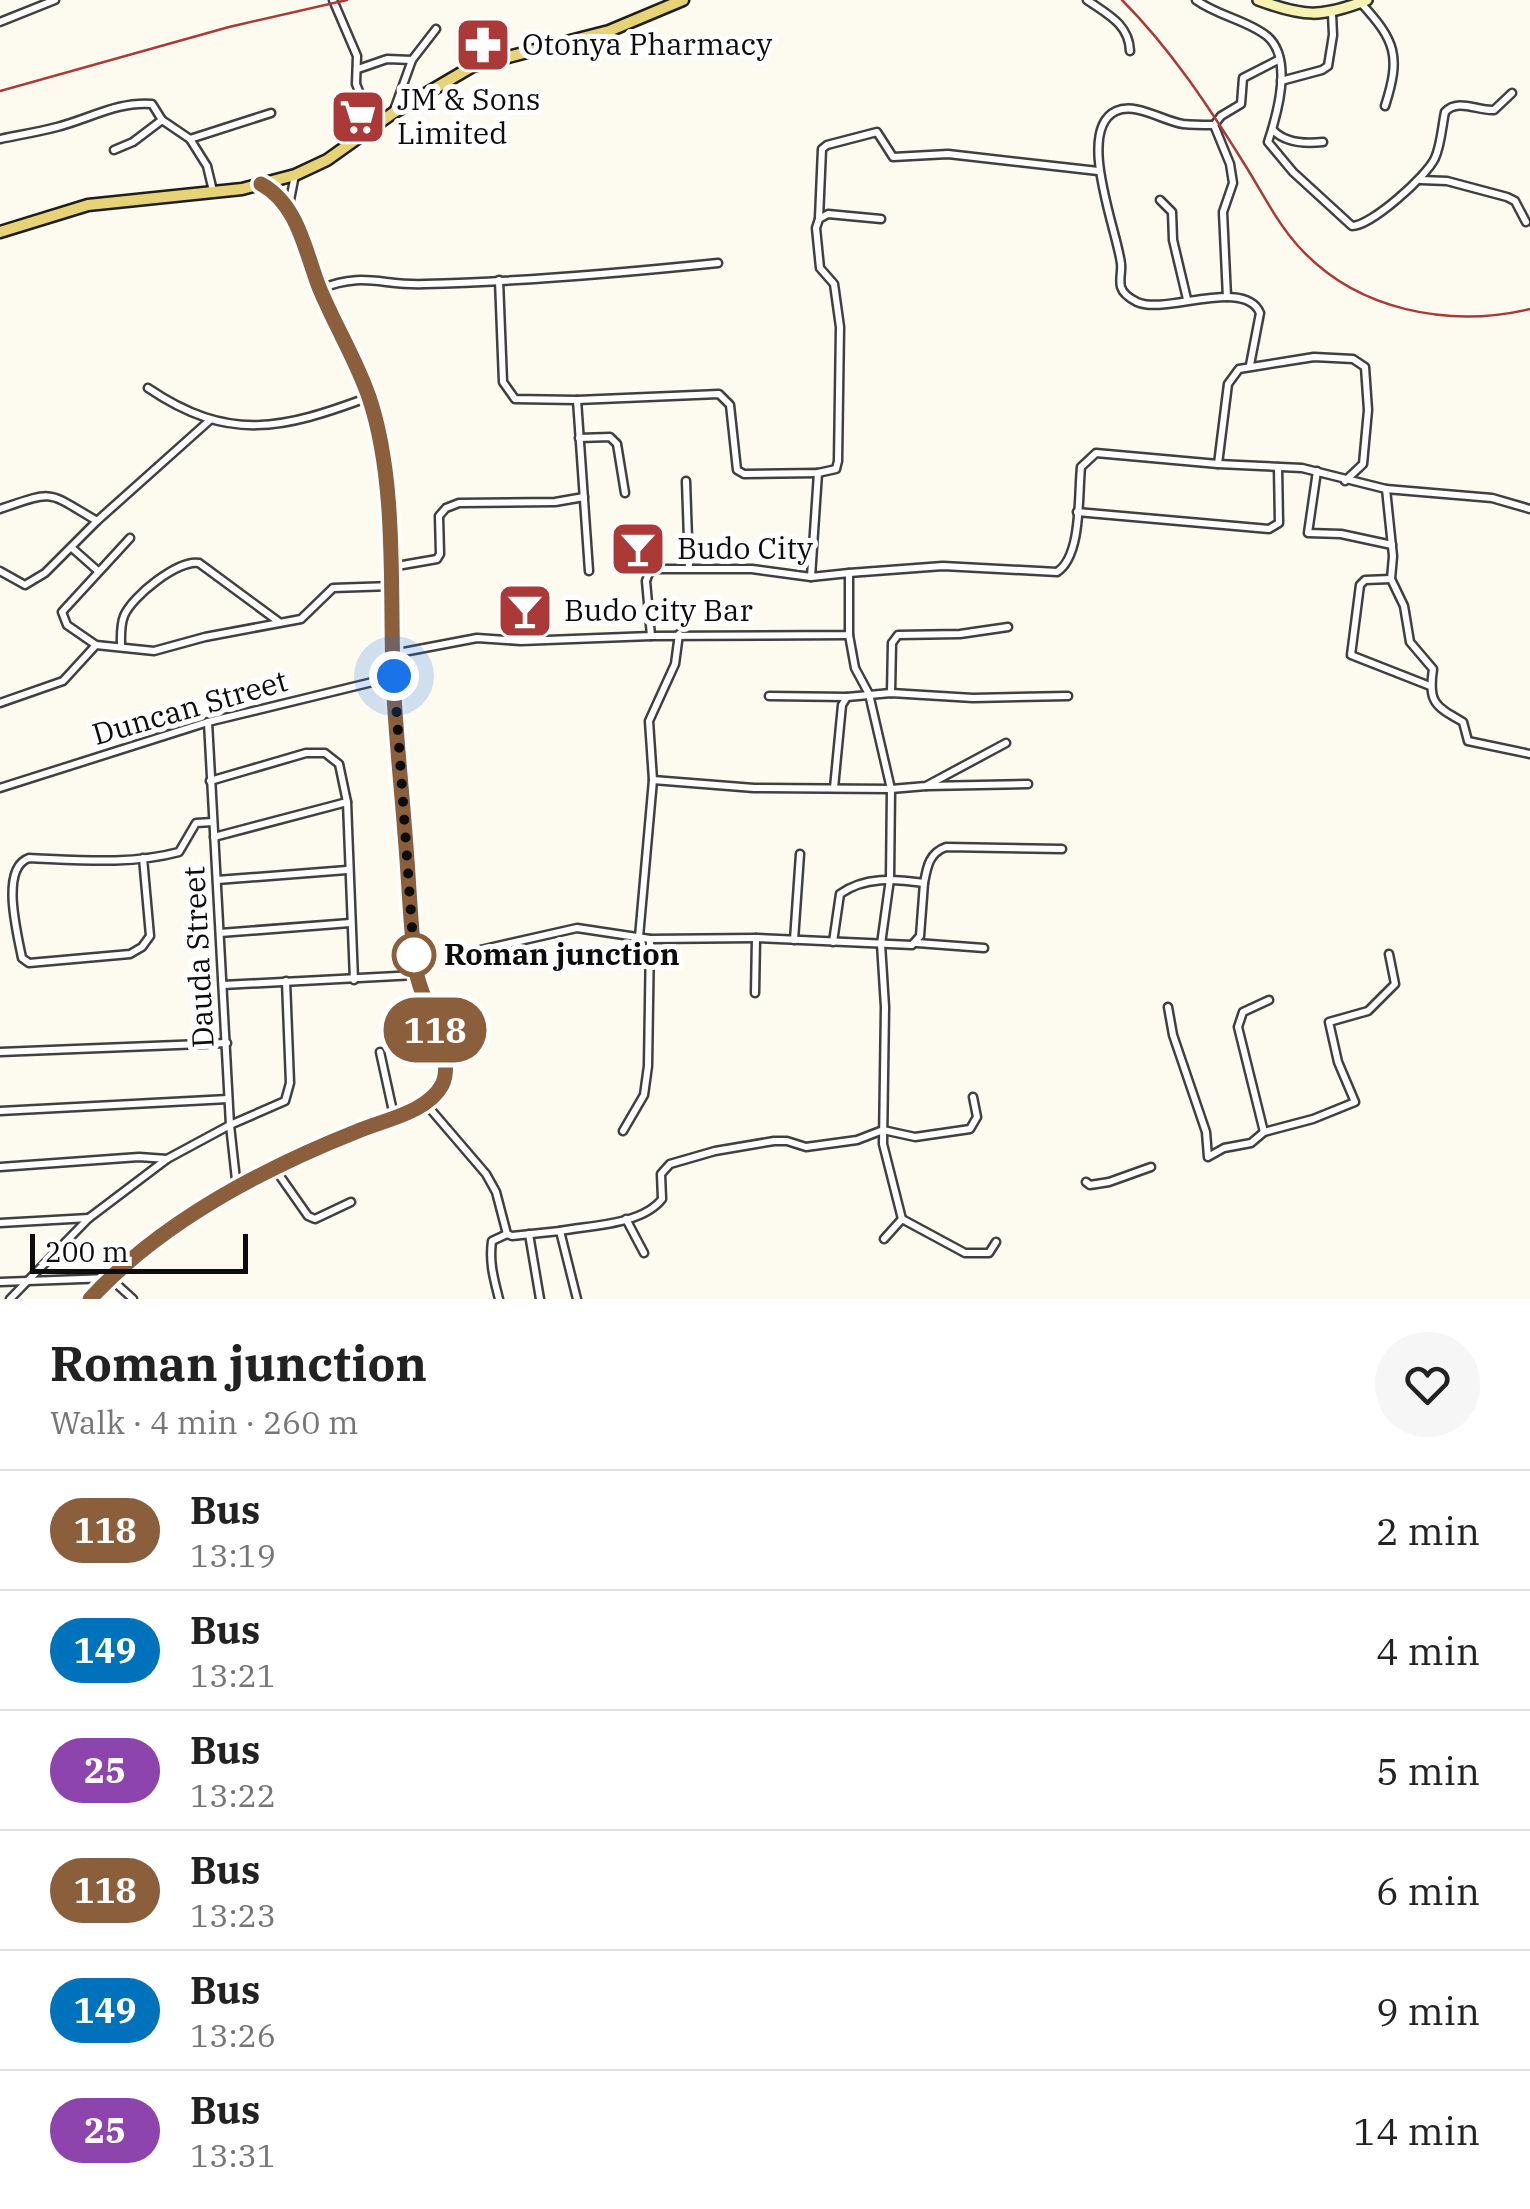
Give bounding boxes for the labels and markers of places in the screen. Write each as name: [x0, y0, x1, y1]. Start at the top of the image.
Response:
pharmacy icon: Otonya Pharmacy: [453, 15, 513, 75]
place label: Otonya Pharmacy: [522, 24, 772, 63]
place label: JM & Sons Limited: [397, 79, 540, 152]
supermarket icon: JM & Sons Limited: [328, 87, 388, 147]
bar icon: Budo City: [608, 519, 668, 579]
place label: Budo City: [677, 528, 813, 567]
bar icon: Budo city Bar: [495, 581, 555, 641]
place label: Budo city Bar: [564, 590, 753, 629]
marker: Roman junction: [393, 934, 435, 976]
place label: Roman junction: [444, 934, 680, 973]

